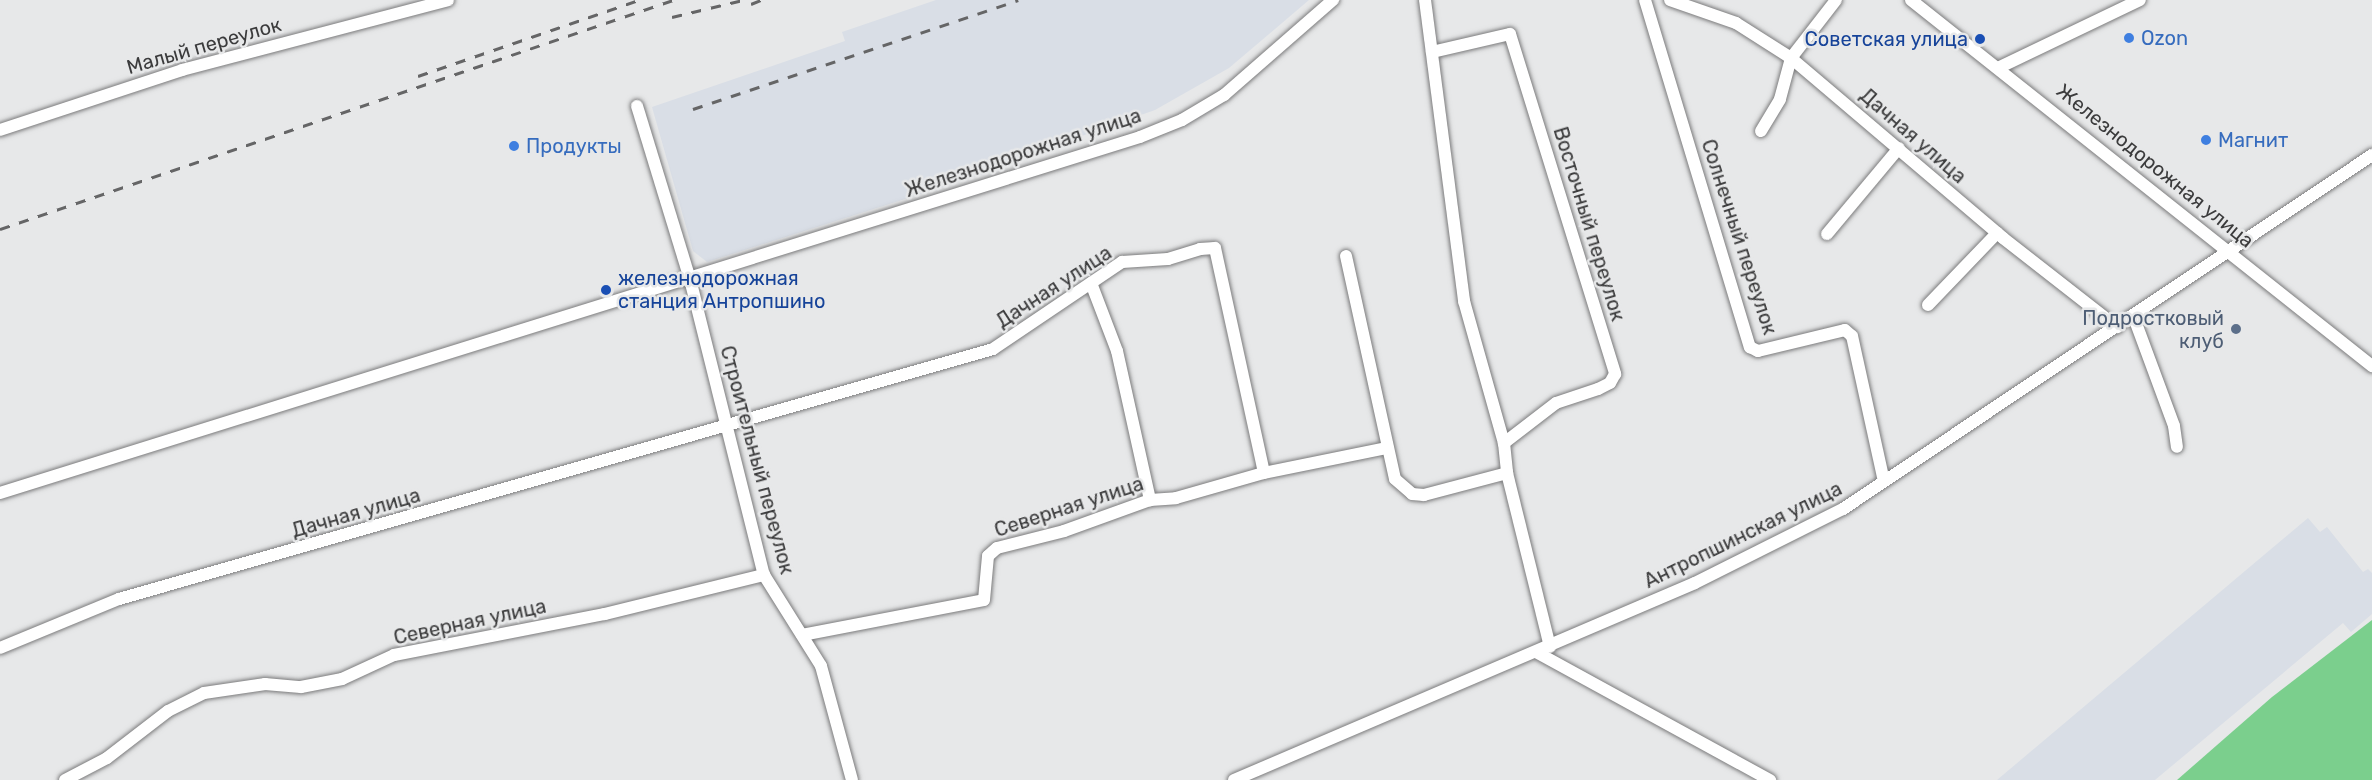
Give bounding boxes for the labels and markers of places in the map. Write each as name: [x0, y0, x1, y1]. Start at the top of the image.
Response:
place label: Ozon: [2141, 26, 2188, 50]
place label: Советская улица: [1804, 27, 1968, 51]
marker: Ozon: [2122, 31, 2136, 45]
marker: Советская улица: [1973, 32, 1987, 46]
place label: Магнит: [2218, 128, 2288, 152]
marker: Магнит: [2199, 133, 2213, 147]
place label: Продукты: [526, 134, 622, 158]
marker: Продукты: [507, 139, 521, 153]
place label: железнодорожная станция Антропшино: [618, 266, 825, 313]
marker: железнодорожная станция Антропшино: [599, 283, 613, 297]
place label: Подростковый клуб: [2082, 306, 2224, 353]
marker: Подростковый клуб: [2229, 322, 2243, 336]

